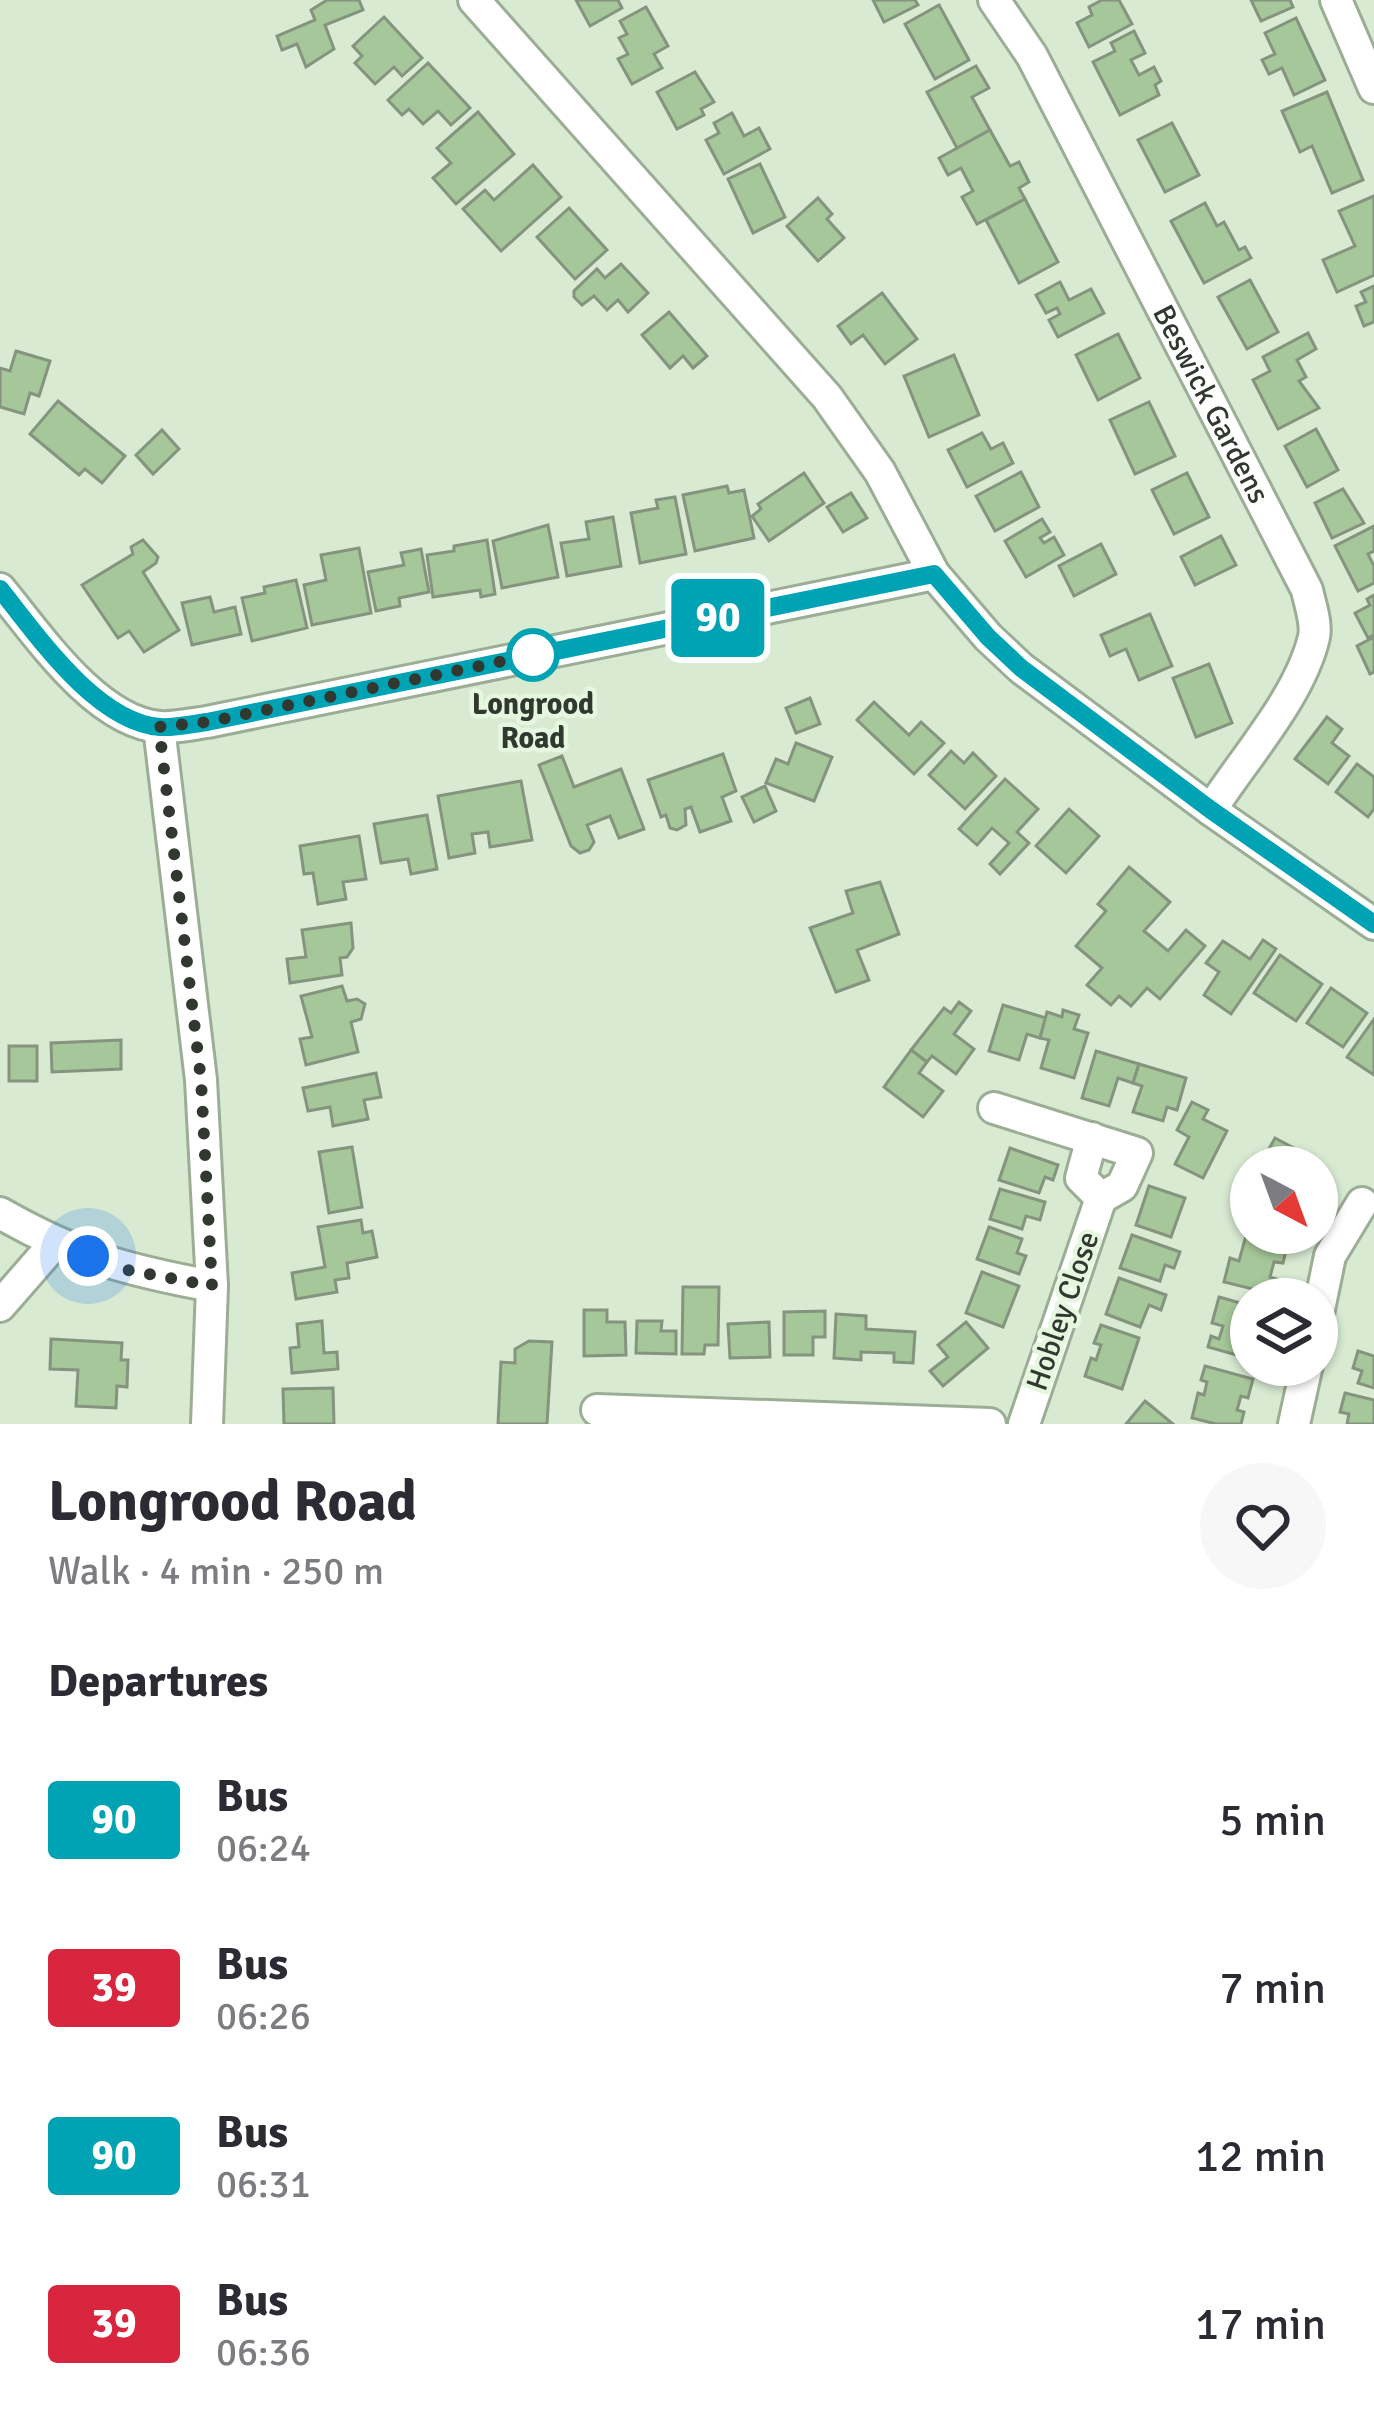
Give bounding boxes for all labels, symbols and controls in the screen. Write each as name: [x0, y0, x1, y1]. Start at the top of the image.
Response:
street label: Beswick Gardens: [1145, 298, 1278, 509]
line badge: 90: [664, 579, 772, 657]
text: 90: [695, 592, 741, 643]
marker: Longrood Road: [508, 630, 558, 680]
place label: Longrood Road: [472, 686, 594, 757]
north arrow: [1230, 1146, 1338, 1254]
map controls: [1230, 1146, 1338, 1386]
your location: [58, 1226, 118, 1286]
street label: Hobley Close: [1019, 1227, 1107, 1395]
button: layers: [1230, 1278, 1338, 1386]
button: heart: [1200, 1463, 1326, 1589]
text: Longrood Road: [48, 1466, 417, 1537]
text: Walk · 4 min · 250 m: [48, 1547, 384, 1595]
text: Departures: [48, 1654, 268, 1709]
text: Bus: [216, 1769, 288, 1824]
text: 5 min: [1219, 1793, 1326, 1848]
text: 90: [91, 1794, 137, 1845]
text: 06:24: [216, 1824, 311, 1872]
text: Bus: [216, 1937, 288, 1992]
text: 7 min: [1219, 1961, 1326, 2016]
text: 39: [91, 1962, 137, 2013]
text: 06:26: [216, 1992, 311, 2040]
text: Bus: [216, 2105, 288, 2160]
text: 12 min: [1195, 2129, 1326, 2184]
text: 90: [91, 2130, 137, 2181]
text: 06:31: [216, 2160, 311, 2208]
text: Bus: [216, 2273, 288, 2328]
text: 17 min: [1195, 2297, 1326, 2352]
text: 39: [91, 2298, 137, 2349]
text: 06:36: [216, 2328, 311, 2376]

